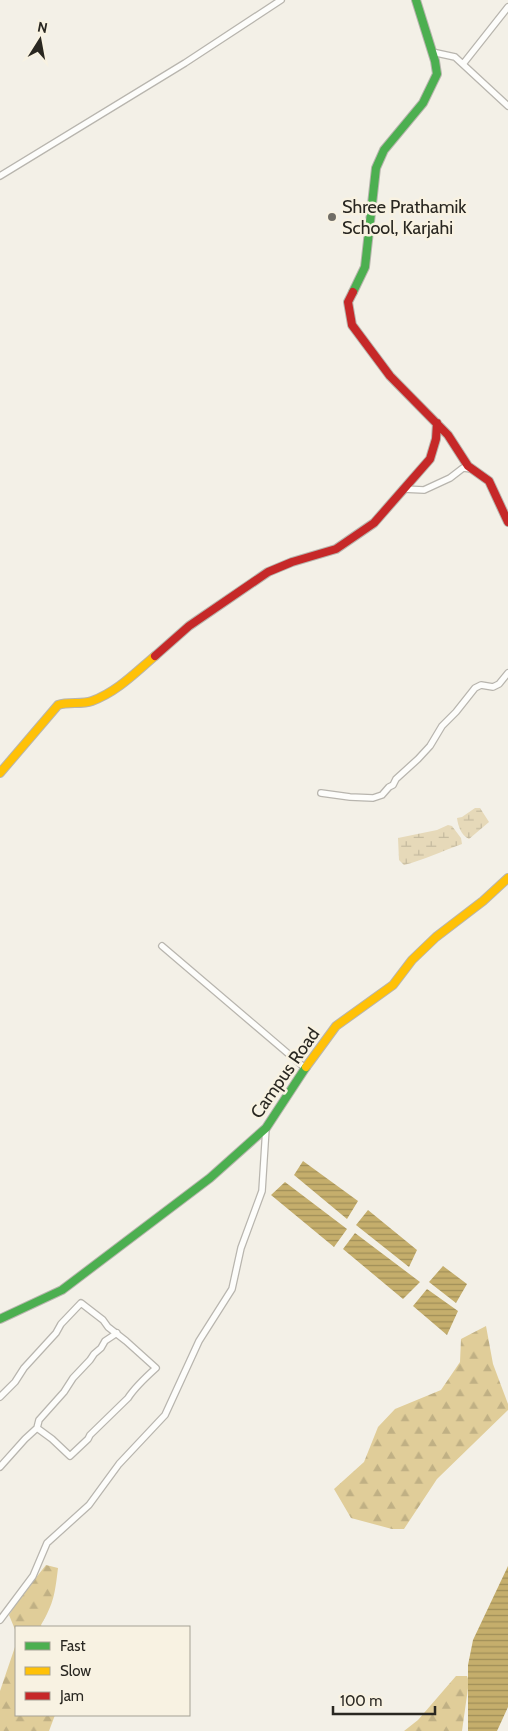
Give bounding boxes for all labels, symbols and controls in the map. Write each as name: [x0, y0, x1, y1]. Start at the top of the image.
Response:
north arrow: [15, 15, 65, 65]
text: N: [36, 17, 49, 37]
place label: Shree Prathamik School, Karjahi: [342, 196, 467, 239]
marker: Shree Prathamik School, Karjahi: [326, 211, 338, 223]
street label: Campus Road: [246, 1023, 324, 1123]
legend: [15, 1626, 190, 1716]
text: Fast: [60, 1637, 85, 1655]
text: Slow: [60, 1662, 91, 1680]
scale bar: [333, 1684, 436, 1716]
text: Jam: [59, 1687, 84, 1705]
text: 100 m: [340, 1692, 382, 1710]

